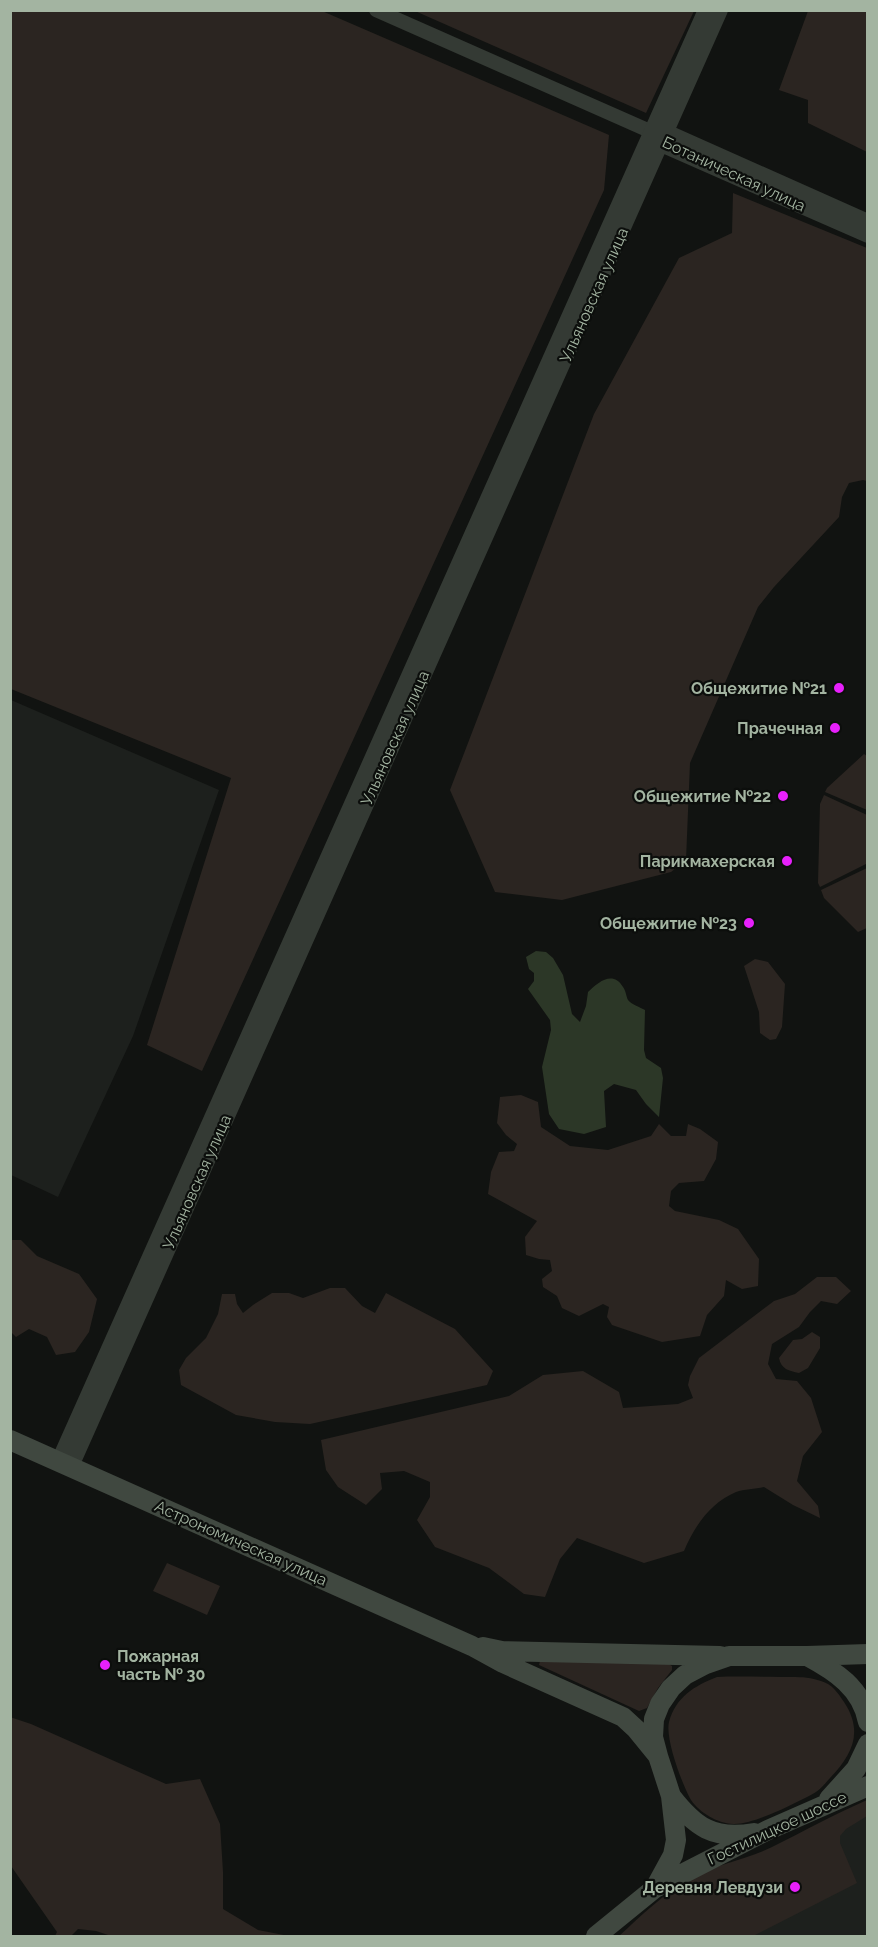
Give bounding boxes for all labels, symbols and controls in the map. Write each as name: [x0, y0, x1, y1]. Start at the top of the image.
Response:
street label: Ботаническая улица: [659, 132, 809, 216]
street label: Ульяновская улица: [556, 225, 632, 365]
street label: Ульяновская улица: [357, 668, 433, 808]
place label: Общежитие №21: [691, 679, 827, 698]
marker: Общежитие №21: [832, 681, 846, 695]
place label: Прачечная: [737, 719, 823, 738]
marker: Прачечная: [828, 721, 842, 735]
place label: Общежитие №22: [634, 787, 771, 806]
marker: Общежитие №22: [776, 789, 790, 803]
place label: Парикмахерская: [640, 852, 775, 871]
marker: Парикмахерская: [780, 854, 794, 868]
place label: Общежитие №23: [600, 914, 737, 933]
marker: Общежитие №23: [742, 916, 756, 930]
street label: Ульяновская улица: [159, 1112, 235, 1252]
street label: Астрономическая улица: [152, 1496, 330, 1590]
place label: Пожарная часть № 30: [117, 1647, 206, 1684]
marker: Пожарная часть № 30: [98, 1658, 112, 1672]
street label: Гостилицкое шоссе: [704, 1787, 850, 1869]
place label: Деревня Левдузи: [642, 1878, 783, 1897]
marker: Деревня Левдузи: [788, 1880, 802, 1894]

